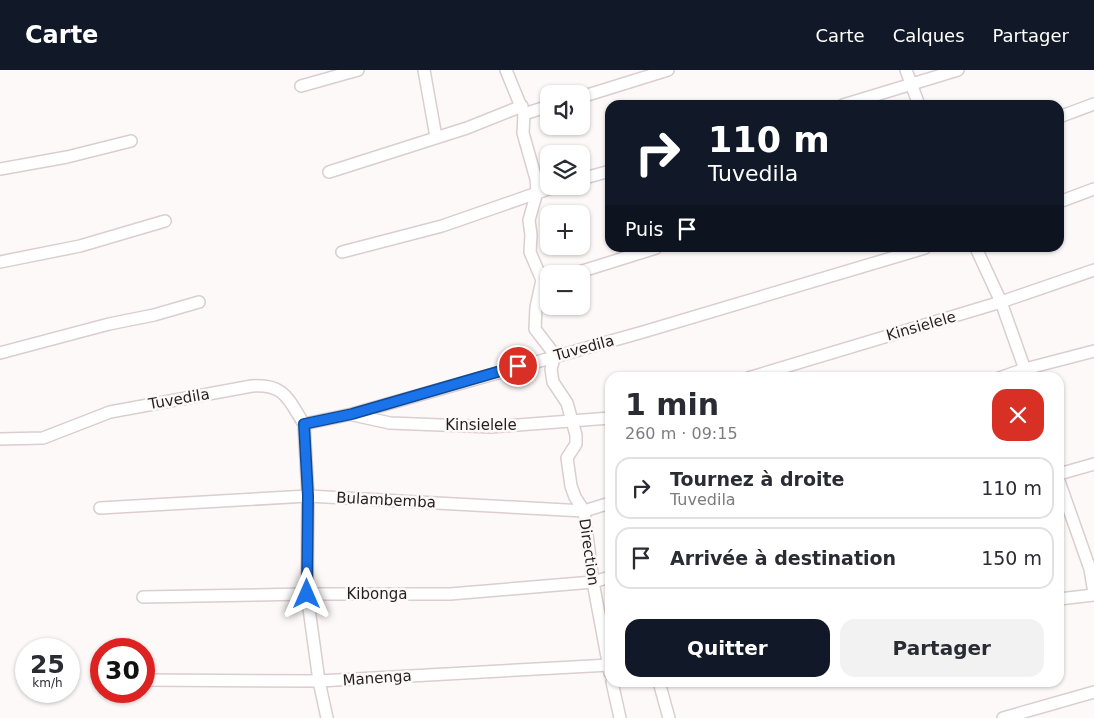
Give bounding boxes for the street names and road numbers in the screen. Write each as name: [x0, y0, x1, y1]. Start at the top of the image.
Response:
street label: Kinsielele: [884, 307, 958, 345]
street label: Tuvedila: [551, 331, 616, 365]
street label: Tuvedila: [146, 385, 211, 413]
street label: Kinsielele: [445, 416, 517, 434]
street label: Bulambemba: [336, 488, 436, 512]
street label: Direction: [575, 517, 603, 587]
street label: Kibonga: [347, 585, 407, 603]
street label: Manenga: [342, 667, 412, 689]

